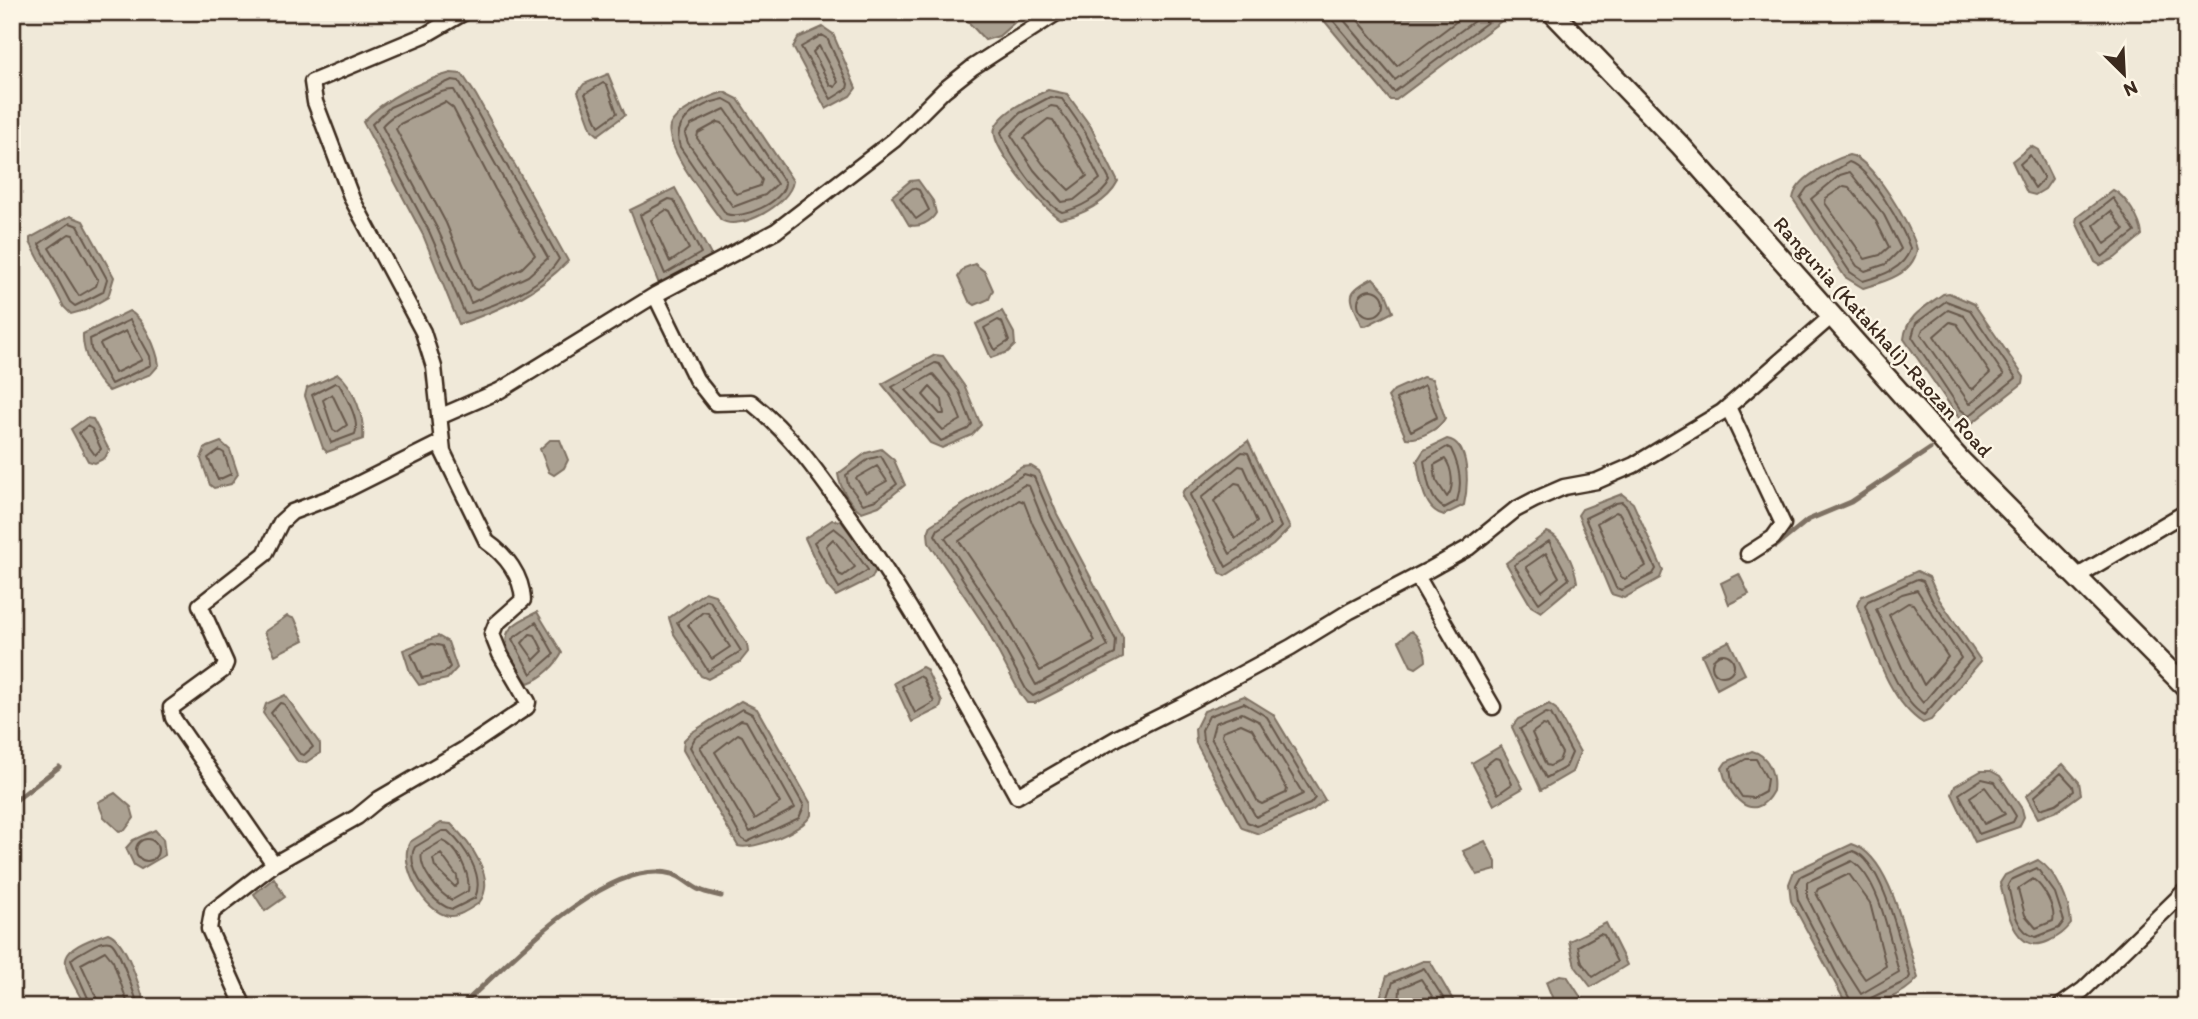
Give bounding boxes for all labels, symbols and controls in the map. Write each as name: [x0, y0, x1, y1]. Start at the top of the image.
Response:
north arrow: [2090, 38, 2160, 108]
text: N: [2120, 76, 2141, 102]
street label: Rangunia (Katakhali)-Raozan Road: [1769, 211, 1998, 463]

